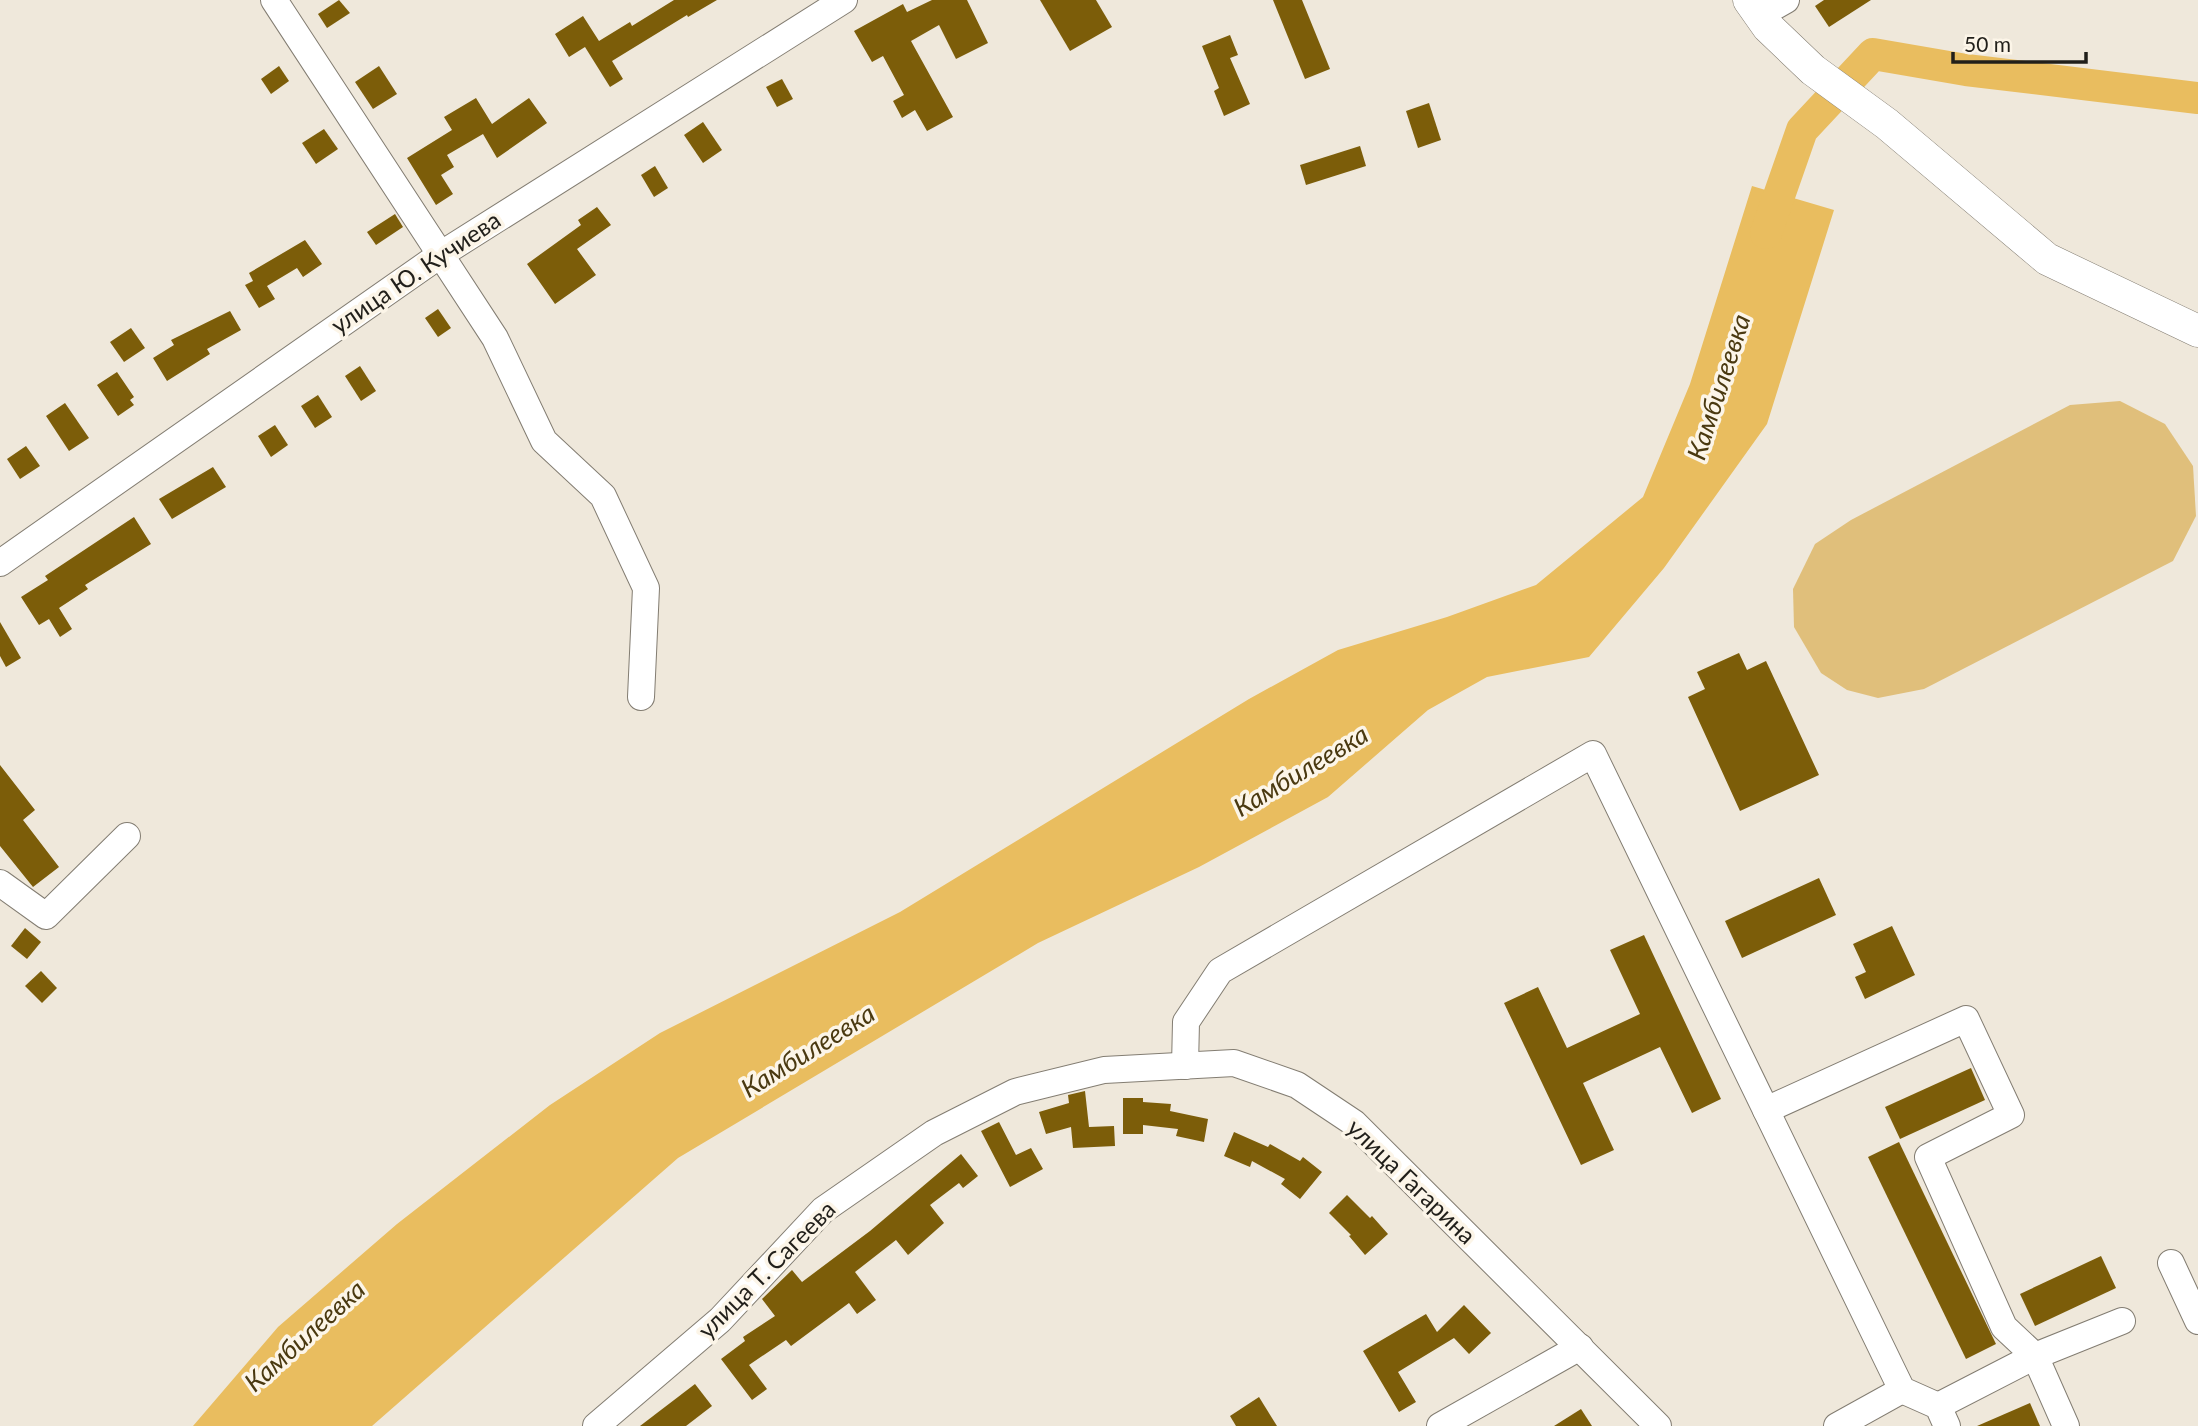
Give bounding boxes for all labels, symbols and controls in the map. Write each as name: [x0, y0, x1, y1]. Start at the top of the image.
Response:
scale bar: [1953, 21, 2086, 65]
text: 50 m: [1964, 31, 2011, 56]
street label: улица Ю. Кучиева: [325, 204, 505, 339]
water label: Камбилеевка: [1679, 310, 1757, 464]
water label: Камбилеевка: [1227, 717, 1374, 823]
water label: Камбилеевка: [735, 996, 880, 1104]
street label: улица Гагарина: [1342, 1112, 1482, 1249]
street label: улица Т. Сагеева: [691, 1194, 841, 1344]
water label: Камбилеевка: [237, 1273, 371, 1398]

